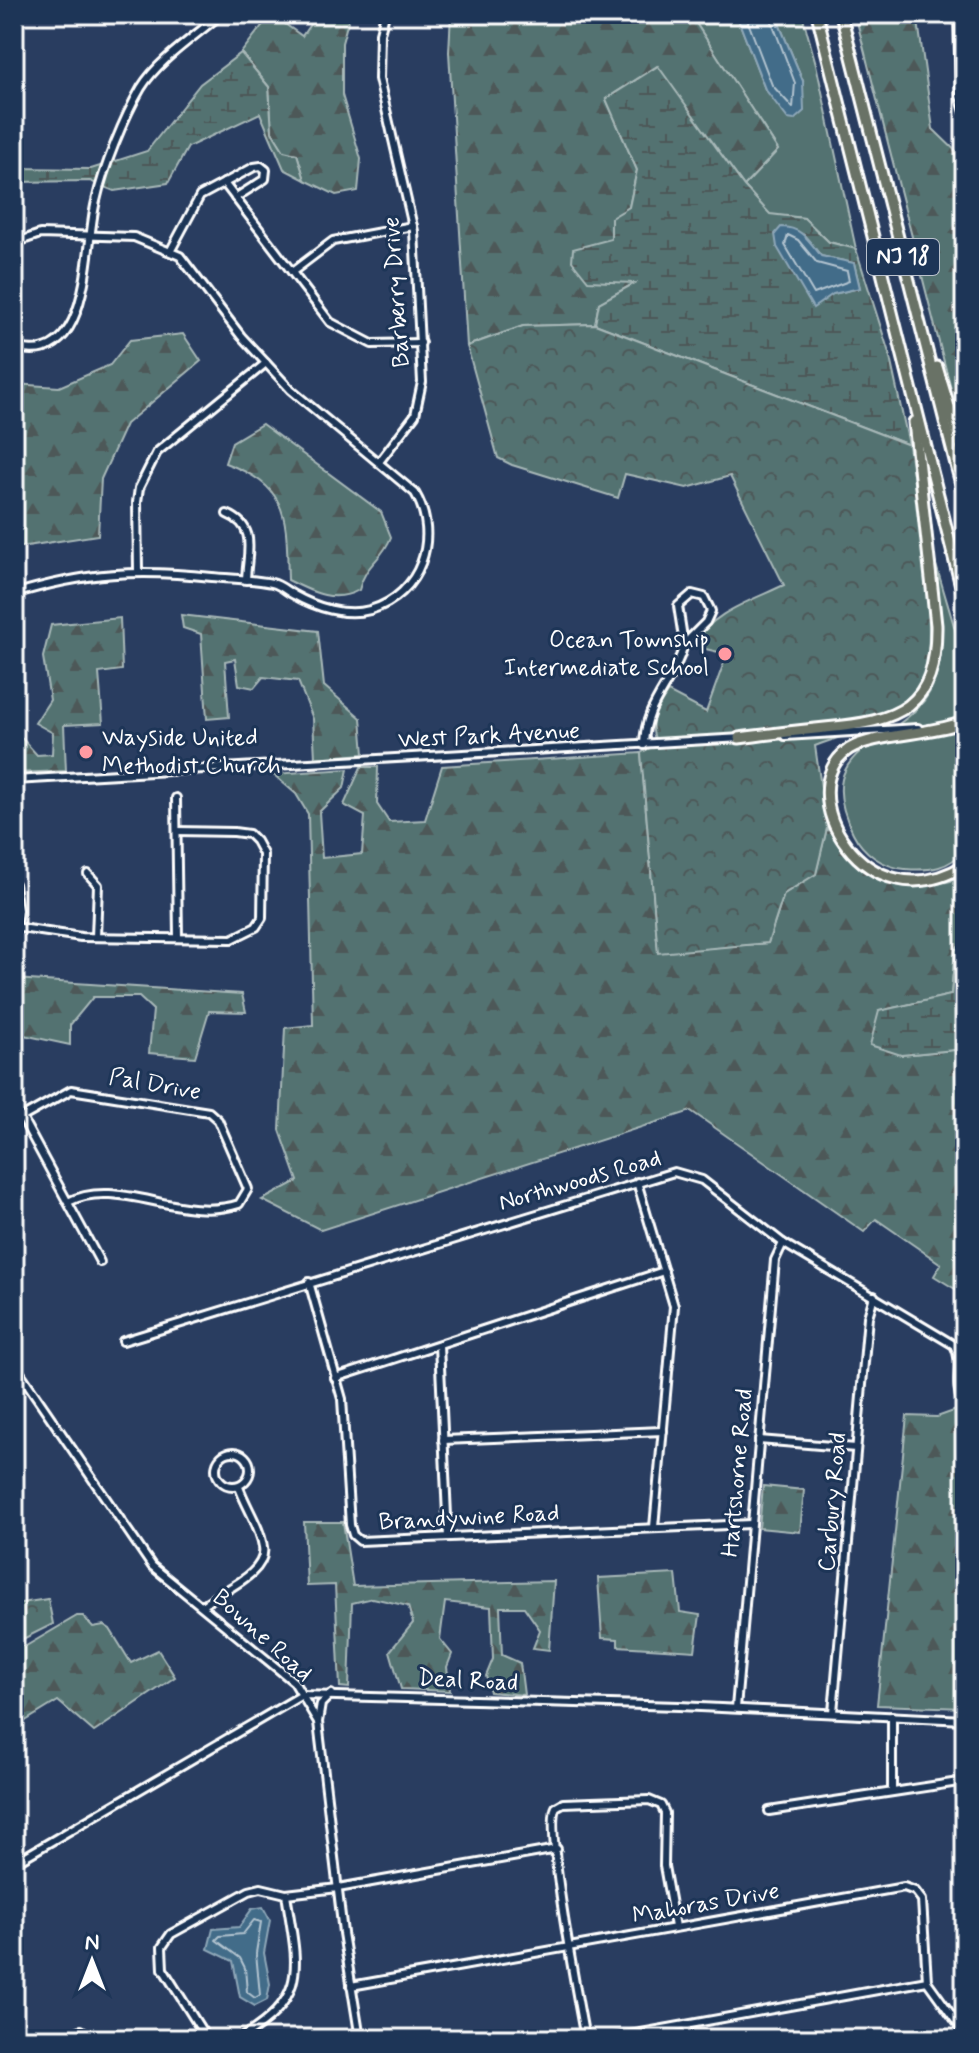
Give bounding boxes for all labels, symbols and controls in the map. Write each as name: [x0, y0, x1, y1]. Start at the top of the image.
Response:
street label: Barberry Drive: [376, 216, 418, 368]
road number: NJ 18: [867, 239, 939, 275]
place label: Ocean Township Intermediate School: [504, 625, 709, 684]
marker: Ocean Township Intermediate School: [716, 645, 734, 663]
street label: West Park Avenue: [397, 716, 581, 756]
place label: Wayside United Methodist Church: [102, 723, 281, 782]
marker: Wayside United Methodist Church: [77, 743, 95, 761]
street label: Pal Drive: [106, 1062, 204, 1108]
street label: Northwoods Road: [495, 1143, 665, 1219]
street label: Hartshorne Road: [715, 1387, 761, 1559]
street label: Carbury Road: [811, 1431, 855, 1573]
street label: Brandywine Road: [378, 1498, 560, 1538]
street label: Bowne Road: [205, 1583, 319, 1689]
street label: Deal Road: [417, 1663, 519, 1699]
street label: Mahoras Drive: [630, 1876, 782, 1932]
north arrow: [52, 1921, 132, 2001]
text: N: [85, 1929, 99, 1957]

